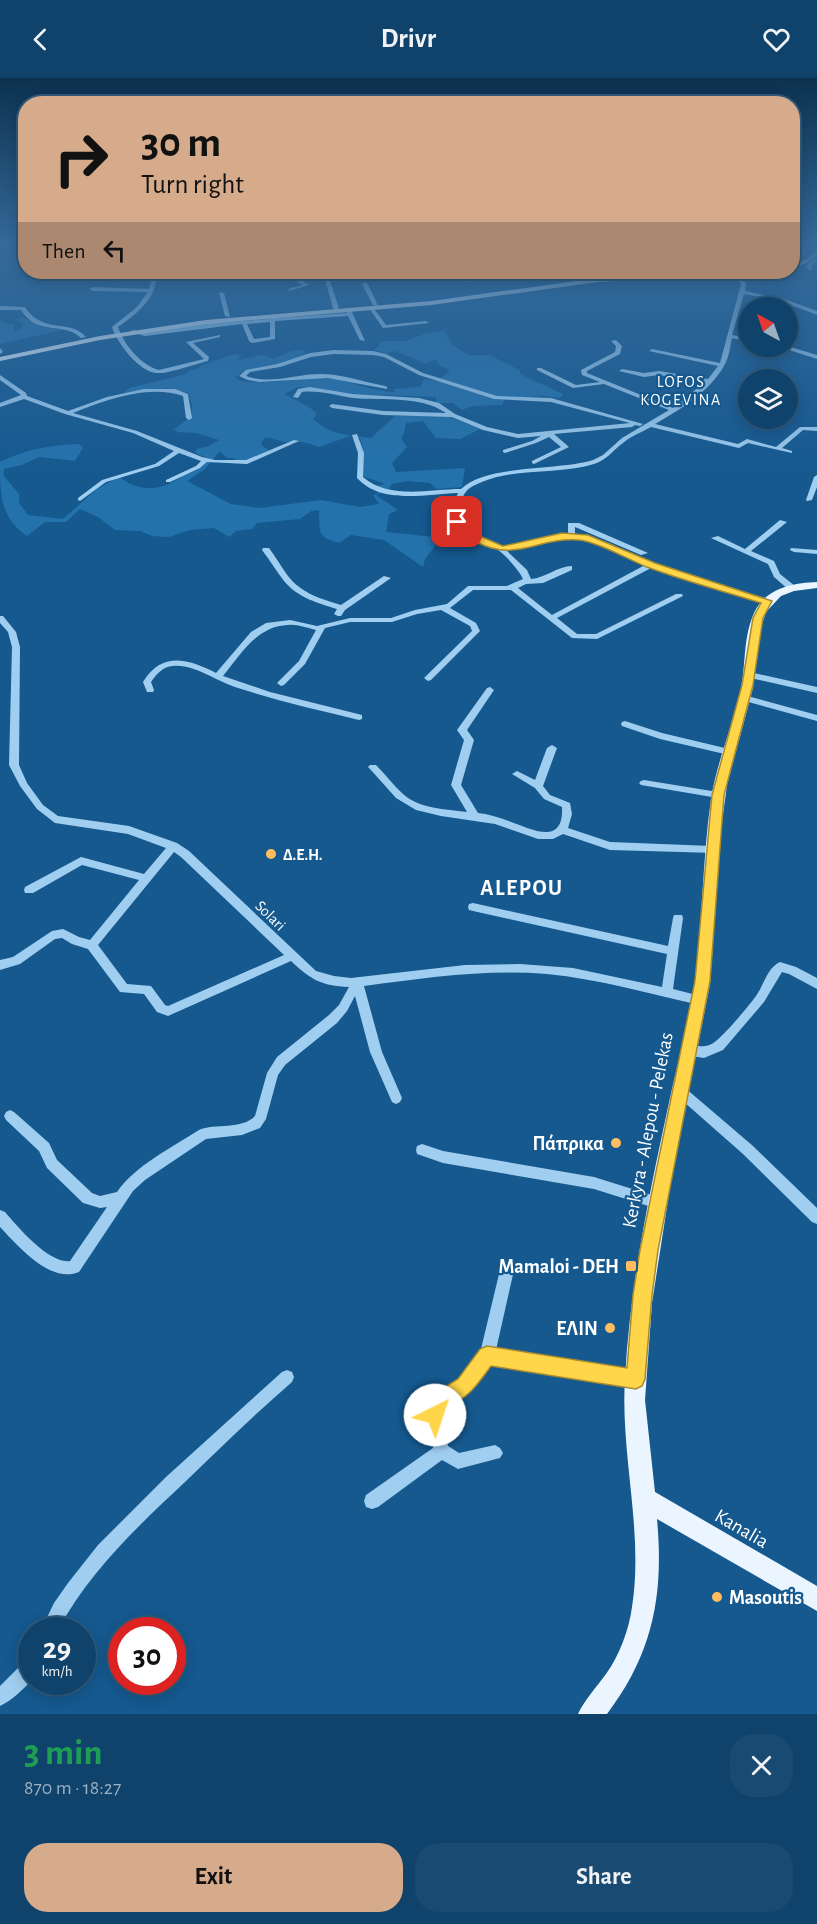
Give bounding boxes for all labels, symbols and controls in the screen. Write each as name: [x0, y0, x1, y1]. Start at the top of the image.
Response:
icon: back: [24, 23, 57, 56]
icon: heart: [760, 23, 793, 56]
text: Drivr: [381, 25, 436, 52]
icon: right: [42, 120, 120, 198]
text: 30 m: [141, 122, 221, 164]
text: Turn right: [141, 171, 244, 198]
icon: left: [98, 234, 131, 267]
text: Then: [42, 240, 86, 262]
north arrow: [738, 297, 798, 357]
map controls: [738, 297, 798, 429]
button: layers: [738, 369, 798, 429]
district label: LOFOS KOGEVINA: [640, 374, 722, 408]
pin: [431, 496, 482, 547]
icon: arrive: [440, 505, 473, 538]
marker: Δ.Ε.Η.: [264, 847, 278, 861]
place label: Δ.Ε.Η.: [283, 847, 322, 863]
district label: ALEPOU: [480, 877, 564, 899]
street label: Solari: [252, 898, 289, 934]
street label: Kerkyra - Alepou - Pelekas: [619, 1031, 677, 1230]
place label: Πάπρικα: [532, 1134, 604, 1154]
marker: Πάπρικα: [609, 1136, 623, 1150]
place label: Mamaloi - DEH: [498, 1257, 619, 1277]
marker: Mamaloi - DEH: [624, 1259, 638, 1273]
place label: ΕΛΙΝ: [556, 1319, 598, 1339]
marker: ΕΛΙΝ: [603, 1321, 617, 1335]
position arrow: [403, 1383, 467, 1447]
street label: Kanalia: [711, 1506, 772, 1552]
place label: Masoutis: [729, 1588, 802, 1608]
marker: Masoutis: [710, 1590, 724, 1604]
speed limit sign: 30: [108, 1617, 186, 1695]
text: 29: [43, 1634, 71, 1664]
text: km/h: [42, 1664, 72, 1679]
button: close: [730, 1734, 793, 1797]
text: 3 min: [24, 1735, 102, 1771]
text: 870 m · 18:27: [24, 1778, 121, 1798]
button: Exit: [24, 1843, 403, 1912]
button: Share: [415, 1843, 793, 1912]

